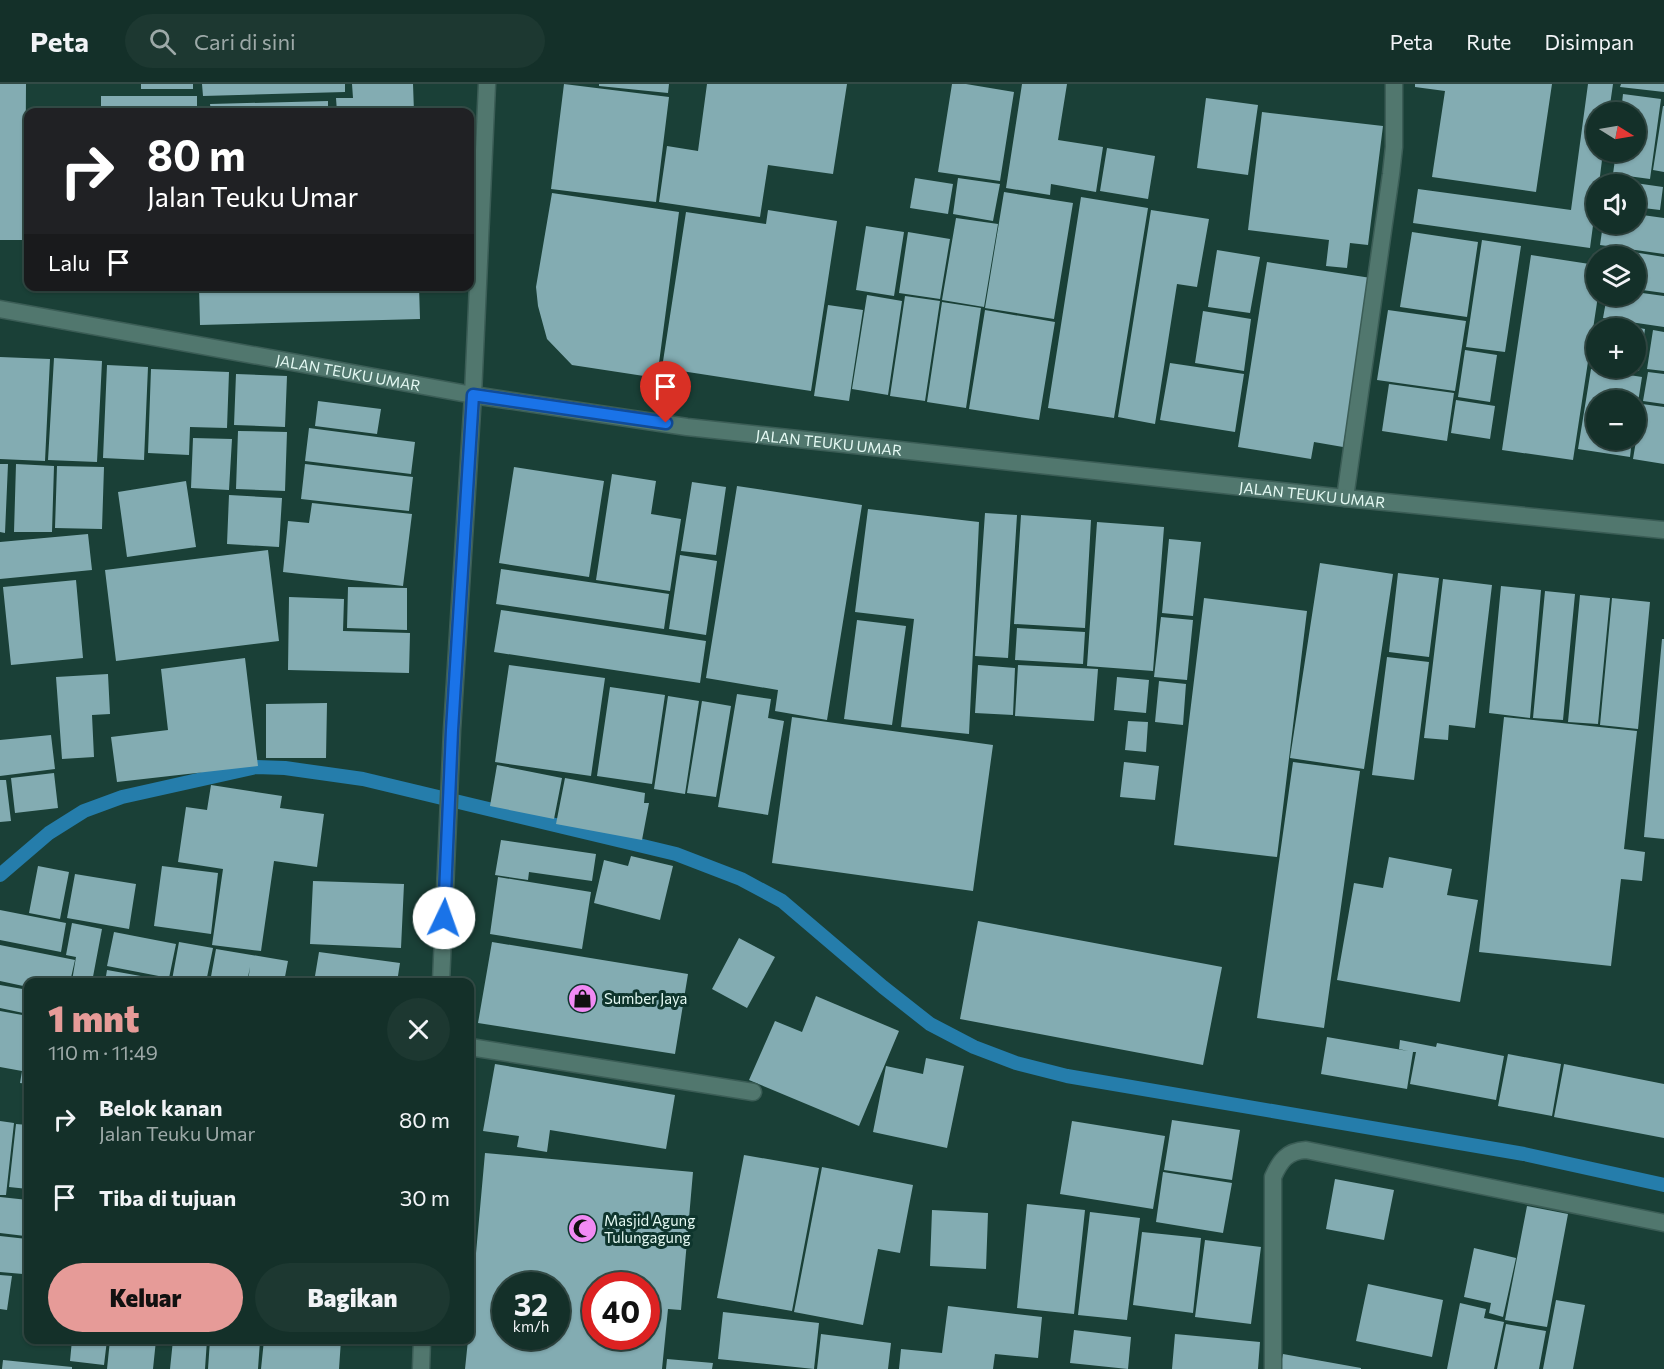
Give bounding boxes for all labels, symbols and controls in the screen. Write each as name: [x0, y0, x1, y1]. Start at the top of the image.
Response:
search box: [125, 14, 545, 68]
text: Peta: [30, 24, 89, 58]
icon: search: [146, 25, 179, 58]
text: Cari di sini: [194, 28, 296, 55]
text: Peta: [1390, 29, 1433, 54]
text: Rute: [1466, 29, 1511, 54]
text: Disimpan: [1544, 29, 1634, 54]
north arrow: [1586, 102, 1646, 162]
map controls: [1586, 102, 1646, 450]
text: 80 m: [147, 128, 246, 180]
icon: right: [48, 132, 126, 210]
button: sound: [1586, 174, 1646, 234]
text: Jalan Teuku Umar: [147, 180, 358, 213]
icon: arrive: [102, 246, 135, 279]
button: layers: [1586, 246, 1646, 306]
text: Lalu: [48, 249, 90, 276]
button: +: [1586, 318, 1646, 378]
street label: JALAN TEUKU UMAR: [274, 350, 422, 394]
pin: [640, 361, 691, 423]
icon: arrive: [649, 370, 682, 403]
button: −: [1586, 390, 1646, 450]
street label: JALAN TEUKU UMAR: [755, 425, 903, 459]
street label: JALAN TEUKU UMAR: [1238, 478, 1386, 511]
position arrow: [412, 886, 476, 950]
shop icon: Sumber Jaya: [567, 982, 599, 1014]
place label: Sumber Jaya: [604, 989, 687, 1007]
text: 1 mnt: [48, 995, 139, 1039]
button: close: [387, 998, 450, 1061]
text: 110 m · 11:49: [48, 1040, 158, 1064]
text: Belok kanan: [99, 1094, 222, 1121]
icon: right: [48, 1103, 81, 1136]
text: 80 m: [399, 1106, 450, 1133]
text: Jalan Teuku Umar: [99, 1121, 255, 1145]
icon: arrive: [48, 1181, 81, 1214]
text: Tiba di tujuan: [99, 1184, 236, 1211]
text: 30 m: [400, 1184, 450, 1211]
place label: Masjid Agung Tulungagung: [604, 1211, 695, 1246]
mosque icon: Masjid Agung Tulungagung: [567, 1213, 599, 1245]
button: Keluar: [48, 1263, 243, 1332]
button: Bagikan: [255, 1263, 450, 1332]
speed limit sign: 40: [582, 1272, 660, 1350]
text: 32: [514, 1285, 548, 1322]
text: km/h: [513, 1317, 549, 1335]

